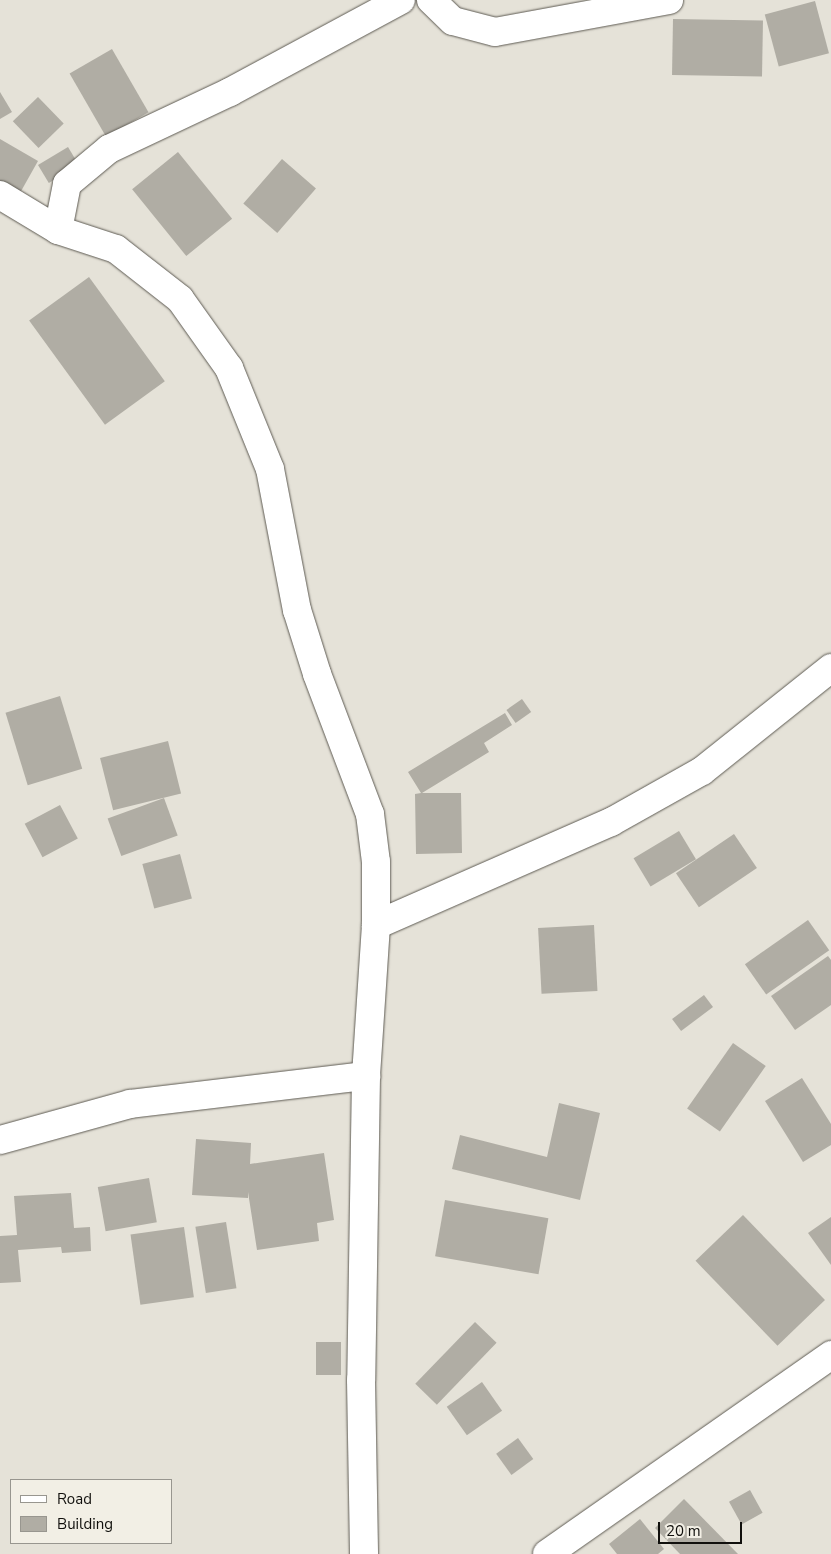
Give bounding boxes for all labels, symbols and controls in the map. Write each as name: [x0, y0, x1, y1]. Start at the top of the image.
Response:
legend: [10, 1479, 172, 1544]
text: Road: [57, 1489, 92, 1509]
scale bar: [661, 1512, 745, 1544]
text: Building: [57, 1514, 113, 1534]
text: 20 m: [666, 1521, 701, 1541]

